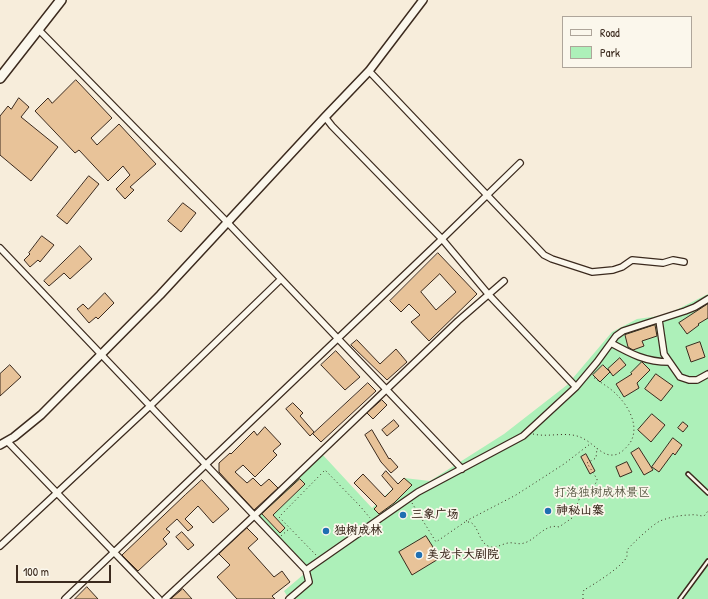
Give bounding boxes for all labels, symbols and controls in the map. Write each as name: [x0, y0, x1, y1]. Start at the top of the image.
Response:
legend: [562, 16, 692, 68]
text: Road: [600, 24, 620, 41]
text: Park: [600, 44, 620, 61]
park label: 打洛独树成林景区: [554, 486, 650, 500]
place label: 神秘山寨: [556, 504, 604, 518]
marker: 神秘山寨: [543, 506, 553, 516]
place label: 三象广场: [411, 508, 459, 522]
marker: 三象广场: [398, 510, 408, 520]
place label: 独树成林: [334, 524, 382, 538]
marker: 独树成林: [321, 526, 331, 536]
place label: 美龙卡大剧院: [427, 548, 499, 562]
marker: 美龙卡大剧院: [414, 550, 424, 560]
scale bar: [18, 557, 113, 583]
text: 100 m: [23, 563, 49, 580]

